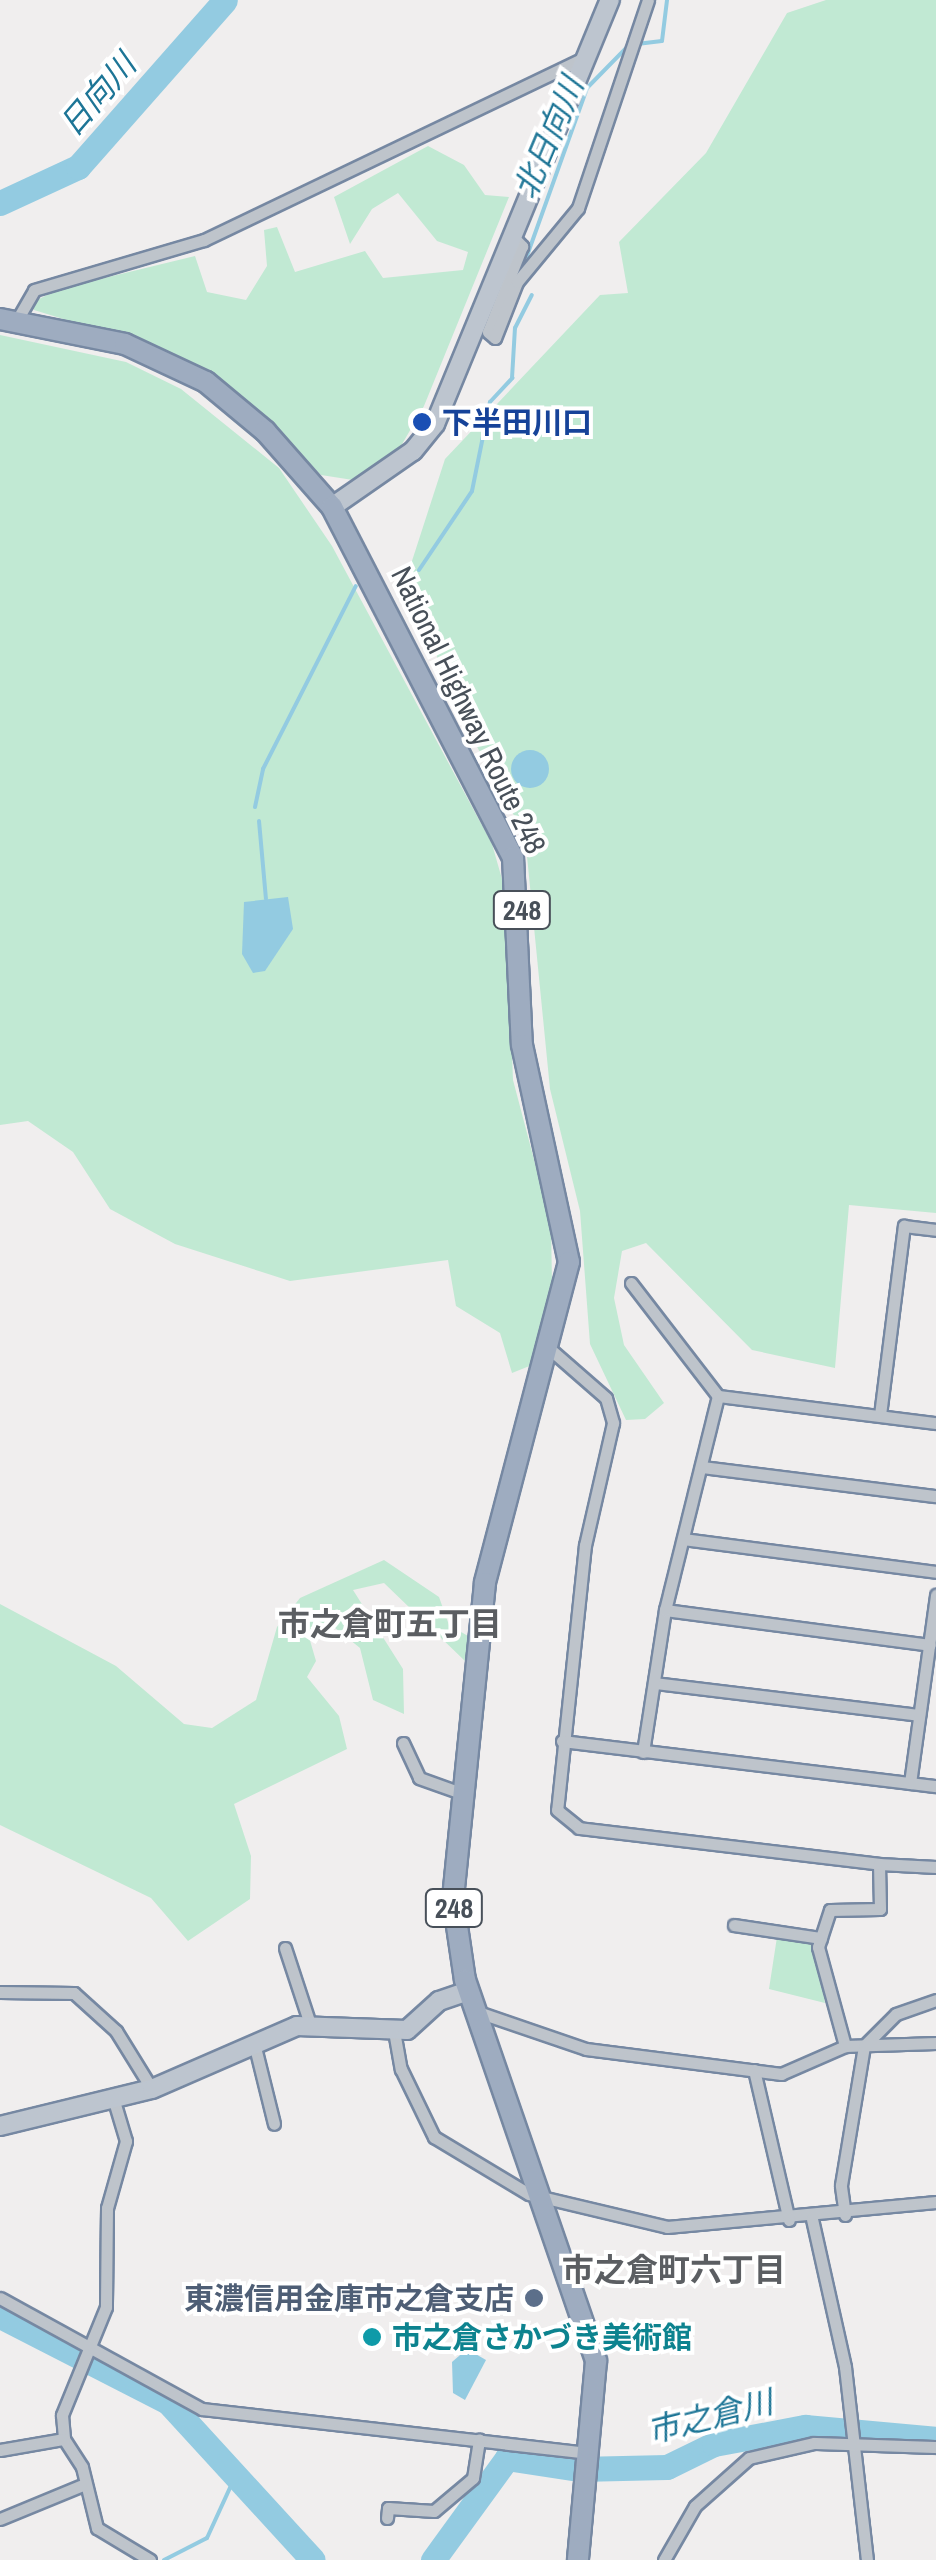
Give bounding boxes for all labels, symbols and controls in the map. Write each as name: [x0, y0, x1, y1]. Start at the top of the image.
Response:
water label: 日向川: [52, 46, 144, 144]
water label: 北日向川: [506, 72, 592, 204]
place label: 下半田川口: [442, 404, 592, 440]
marker: 下半田川口: [411, 411, 433, 433]
street label: National Highway Route 248: [384, 561, 554, 859]
road number: 248: [492, 887, 552, 933]
district label: 市之倉町五丁目: [278, 1605, 502, 1643]
road number: 248: [424, 1885, 484, 1931]
district label: 市之倉町六丁目: [562, 2251, 786, 2289]
place label: 東濃信用金庫市之倉支店: [184, 2280, 514, 2316]
marker: 東濃信用金庫市之倉支店: [523, 2287, 545, 2309]
place label: 市之倉さかづき美術館: [392, 2319, 692, 2355]
marker: 市之倉さかづき美術館: [361, 2326, 383, 2348]
water label: 市之倉川: [643, 2383, 777, 2451]

